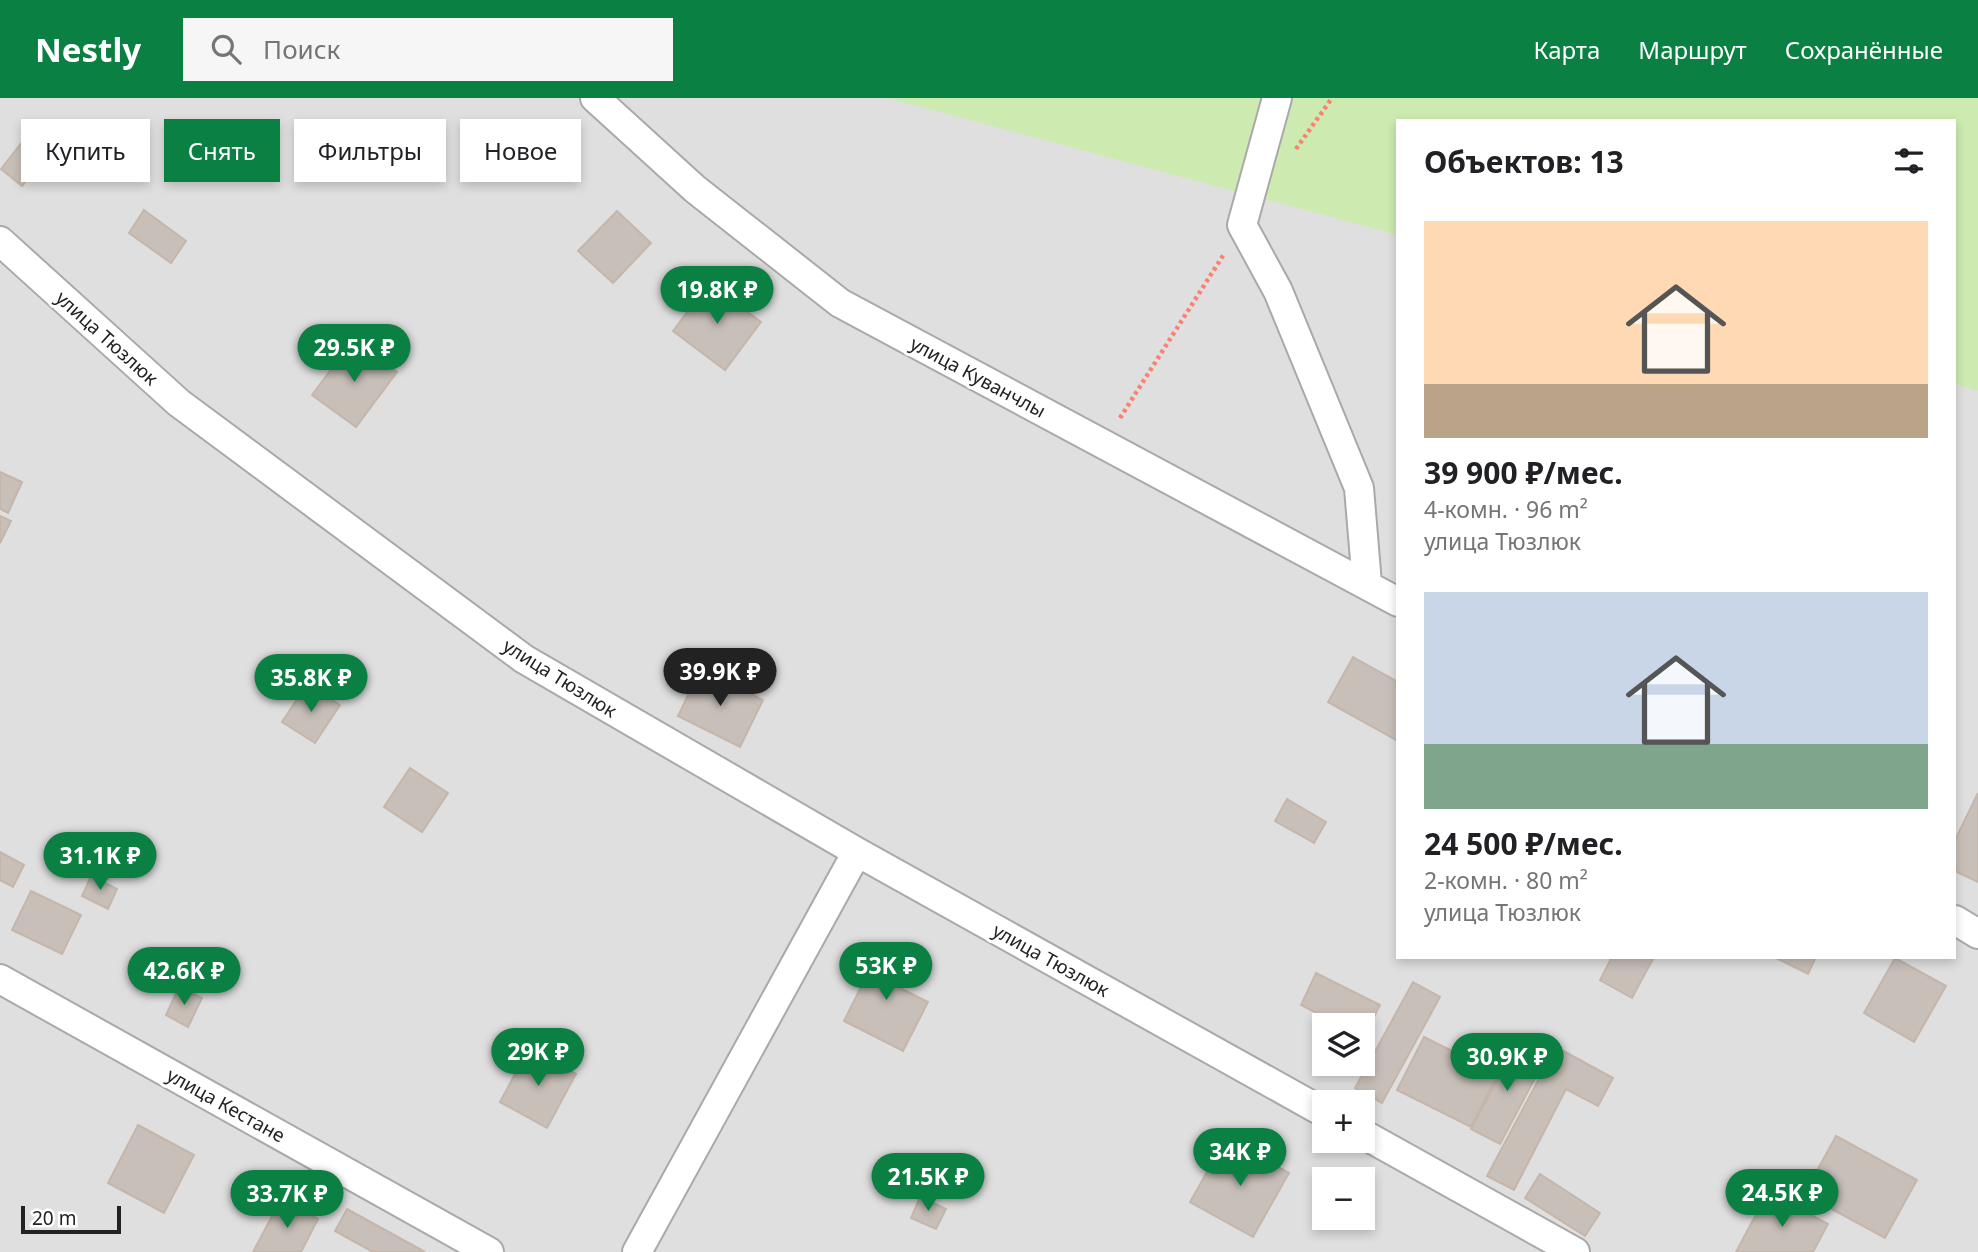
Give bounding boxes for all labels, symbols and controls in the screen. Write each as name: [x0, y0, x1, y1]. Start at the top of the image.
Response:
search box: [183, 18, 673, 81]
text: Nestly: [35, 27, 141, 72]
icon: search: [207, 30, 245, 68]
text: Поиск: [263, 31, 340, 67]
text: Карта: [1533, 33, 1600, 66]
text: Маршрут: [1638, 33, 1747, 66]
text: Сохранённые: [1785, 33, 1943, 66]
chip: Купить: [21, 119, 150, 182]
chip: Снять: [164, 119, 280, 182]
chip: Фильтры: [294, 119, 446, 182]
chip: Новое: [460, 119, 581, 182]
text: Объектов: 13: [1424, 141, 1624, 182]
icon: filters: [1890, 142, 1928, 180]
pin: 19.8K ₽: [652, 266, 782, 326]
icon: home: [1613, 266, 1739, 392]
text: 19.8K ₽: [677, 273, 757, 305]
street label: улица Тюзлюк: [50, 285, 164, 391]
pin: 29.5K ₽: [289, 324, 419, 384]
street label: улица Куванчлы: [906, 330, 1050, 424]
text: 29.5K ₽: [314, 331, 394, 363]
text: 39 900 ₽/мес.: [1424, 452, 1623, 493]
text: 4-комн. · 96 m²: [1424, 493, 1588, 525]
text: улица Тюзлюк: [1424, 525, 1581, 557]
street label: улица Тюзлюк: [498, 633, 622, 723]
icon: home: [1613, 637, 1739, 763]
pin: 39.9K ₽: [655, 648, 785, 708]
pin: 35.8K ₽: [246, 654, 376, 714]
text: 39.9K ₽: [680, 655, 760, 687]
text: 35.8K ₽: [271, 661, 351, 693]
text: 24 500 ₽/мес.: [1424, 823, 1623, 864]
pin: 31.1K ₽: [35, 832, 165, 892]
text: 31.1K ₽: [60, 839, 140, 871]
text: 2-комн. · 80 m²: [1424, 864, 1588, 896]
text: улица Тюзлюк: [1424, 896, 1581, 928]
street label: улица Тюзлюк: [988, 917, 1114, 1003]
pin: 53K ₽: [837, 942, 935, 1002]
pin: 42.6K ₽: [119, 948, 249, 1007]
text: 53K ₽: [855, 949, 917, 981]
text: 42.6K ₽: [144, 954, 224, 986]
map controls: [1312, 1013, 1375, 1230]
button: layers: [1312, 1013, 1375, 1076]
pin: 29K ₽: [489, 1028, 587, 1088]
pin: 30.9K ₽: [1442, 1034, 1572, 1093]
text: 29K ₽: [507, 1035, 569, 1067]
text: 30.9K ₽: [1467, 1040, 1547, 1072]
street label: улица Кестане: [162, 1062, 290, 1148]
button: +: [1312, 1090, 1375, 1153]
pin: 34K ₽: [1191, 1128, 1289, 1188]
text: 34K ₽: [1209, 1135, 1271, 1167]
pin: 21.5K ₽: [863, 1154, 993, 1213]
text: 21.5K ₽: [888, 1160, 968, 1192]
button: −: [1312, 1167, 1375, 1230]
pin: 33.7K ₽: [222, 1170, 352, 1230]
pin: 24.5K ₽: [1717, 1170, 1847, 1229]
text: 24.5K ₽: [1742, 1176, 1822, 1208]
text: 33.7K ₽: [247, 1177, 327, 1209]
scale bar: [21, 1203, 121, 1235]
text: 20 m: [32, 1205, 76, 1231]

